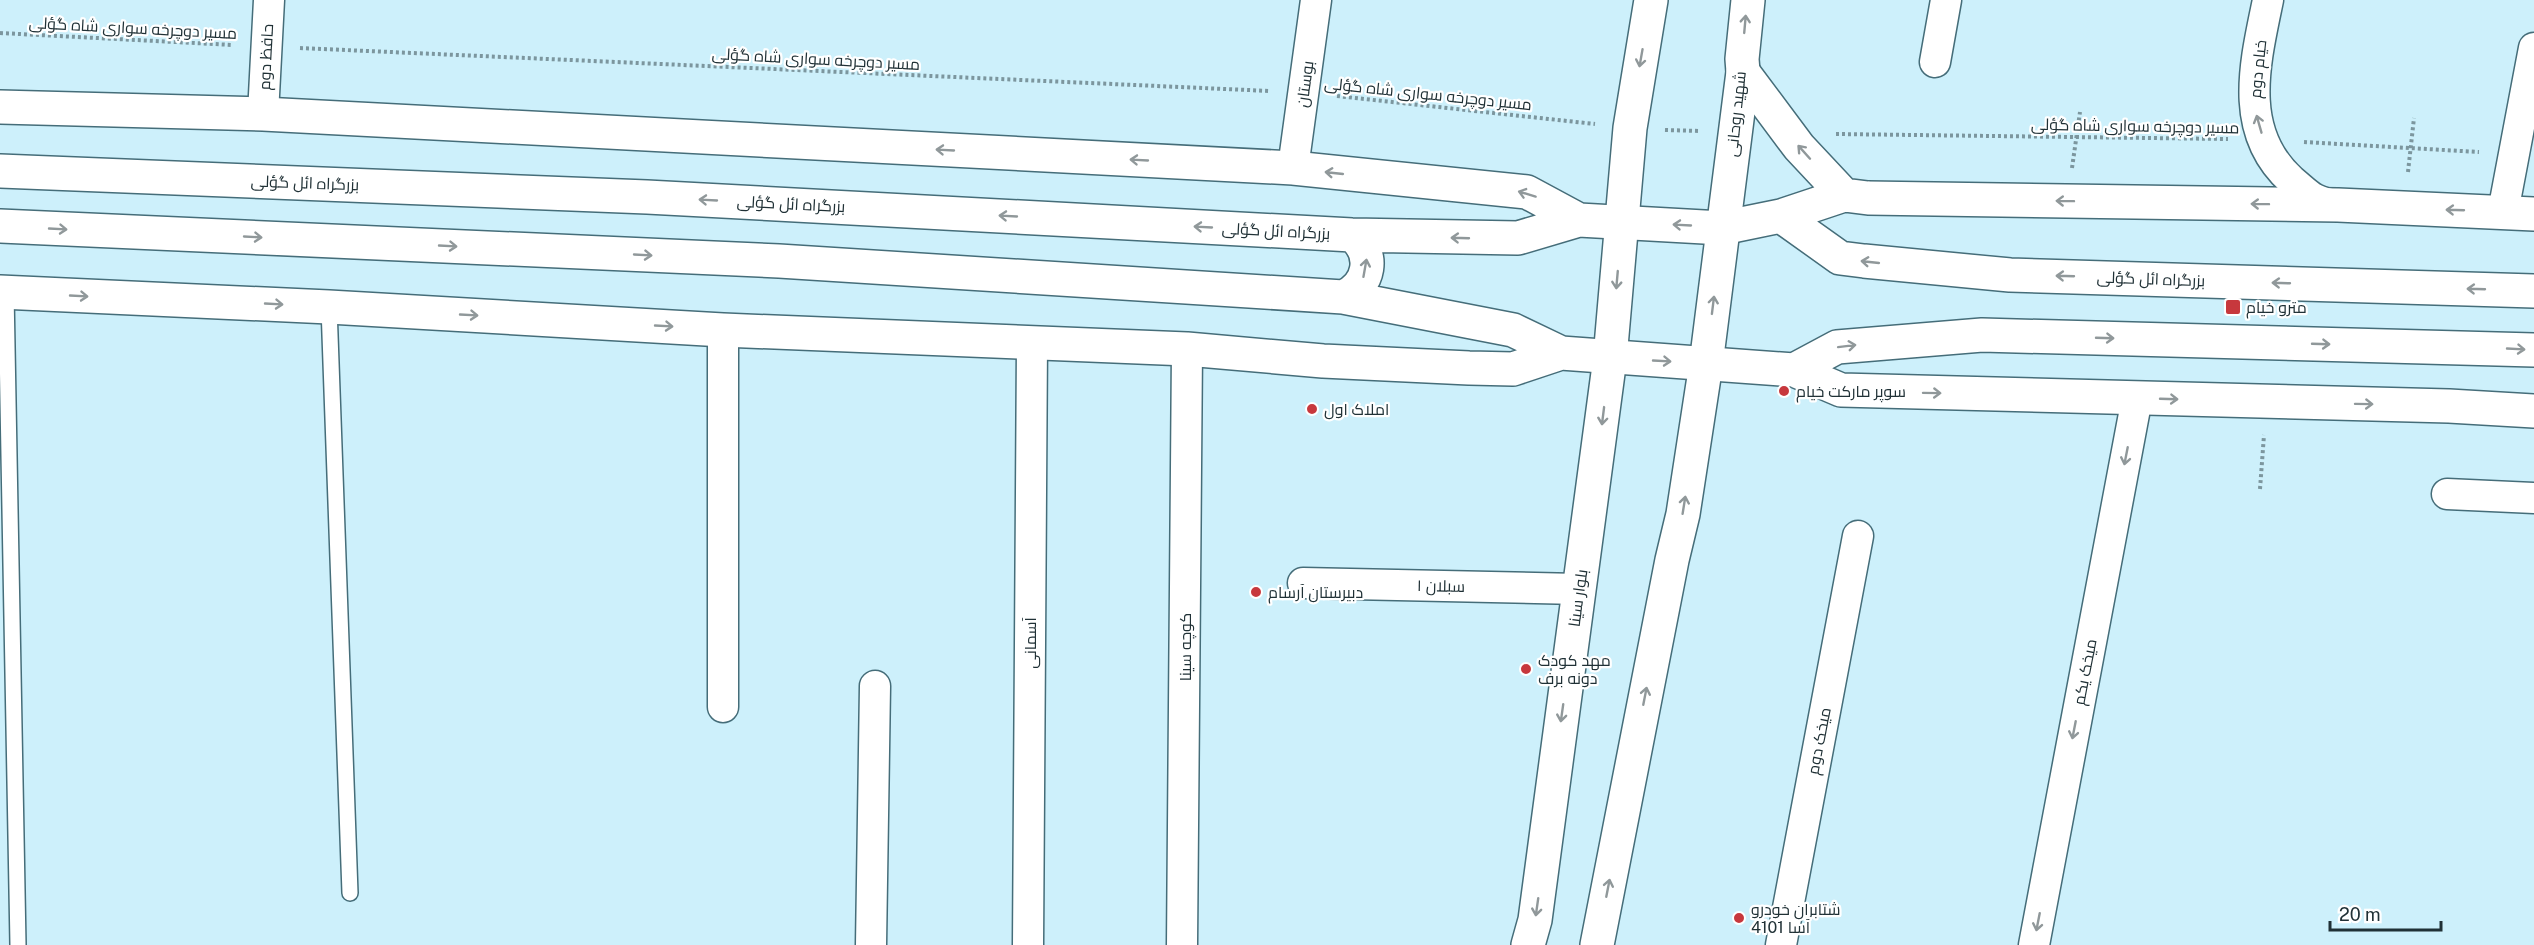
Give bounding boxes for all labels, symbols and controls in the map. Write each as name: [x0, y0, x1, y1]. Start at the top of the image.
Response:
street label: مسیر دوچرخه سواری شاه گؤلی: [28, 13, 238, 45]
one-way arrow: [1740, 14, 1751, 34]
street label: حافظ دوم: [255, 23, 279, 91]
street label: خیام دوم: [2245, 39, 2273, 99]
street label: مسیر دوچرخه سواری شاه گؤلی: [711, 44, 921, 76]
one-way arrow: [1635, 47, 1646, 67]
street label: بوستان: [1292, 59, 1319, 109]
street label: شهید روحانی: [1722, 70, 1751, 158]
street label: مسیر دوچرخه سواری شاه گؤلی: [1323, 74, 1533, 116]
street label: مسیر دوچرخه سواری شاه گؤلی: [2031, 115, 2239, 139]
one-way arrow: [2252, 115, 2264, 134]
one-way arrow: [935, 144, 955, 155]
one-way arrow: [1797, 145, 1811, 160]
one-way arrow: [1130, 155, 1150, 166]
one-way arrow: [1324, 167, 1344, 178]
street label: بزرگراه ائل گؤلی: [250, 172, 360, 195]
one-way arrow: [1518, 188, 1537, 199]
street label: بزرگراه ائل گؤلی: [736, 192, 846, 217]
one-way arrow: [699, 194, 719, 205]
one-way arrow: [2055, 195, 2075, 207]
one-way arrow: [2250, 198, 2270, 210]
one-way arrow: [2445, 205, 2465, 216]
one-way arrow: [998, 211, 1018, 222]
street label: بزرگراه ائل گؤلی: [1221, 219, 1331, 244]
one-way arrow: [1672, 220, 1692, 231]
one-way arrow: [1193, 221, 1213, 232]
one-way arrow: [48, 223, 68, 234]
one-way arrow: [243, 232, 263, 243]
one-way arrow: [1451, 232, 1471, 243]
one-way arrow: [438, 241, 458, 252]
one-way arrow: [632, 250, 652, 261]
one-way arrow: [1861, 256, 1881, 267]
one-way arrow: [1360, 259, 1371, 279]
street label: بزرگراه ائل گؤلی: [2096, 268, 2206, 291]
one-way arrow: [1611, 270, 1622, 290]
one-way arrow: [2055, 271, 2075, 282]
one-way arrow: [2271, 277, 2291, 289]
one-way arrow: [2466, 283, 2486, 295]
one-way arrow: [69, 290, 89, 301]
one-way arrow: [1707, 296, 1718, 316]
marker: مترو خیام: [2224, 298, 2242, 316]
place label: مترو خیام: [2246, 298, 2307, 319]
one-way arrow: [264, 299, 284, 310]
one-way arrow: [458, 310, 478, 321]
one-way arrow: [653, 321, 673, 332]
one-way arrow: [2094, 332, 2114, 344]
one-way arrow: [2310, 338, 2330, 349]
one-way arrow: [1837, 340, 1857, 351]
one-way arrow: [2505, 344, 2525, 355]
one-way arrow: [1651, 356, 1671, 367]
place label: سوپر مارکت خیام: [1796, 382, 1906, 403]
marker: سوپر مارکت خیام: [1777, 384, 1791, 398]
one-way arrow: [1922, 388, 1942, 399]
one-way arrow: [2159, 394, 2179, 405]
one-way arrow: [2354, 398, 2374, 410]
place label: املاک اول: [1324, 400, 1389, 420]
marker: املاک اول: [1305, 402, 1319, 416]
one-way arrow: [1597, 406, 1608, 426]
one-way arrow: [2120, 446, 2131, 465]
one-way arrow: [1679, 496, 1690, 516]
street label: بلوار سینا: [1565, 568, 1591, 628]
street label: سبلان ۱: [1417, 576, 1465, 597]
place label: دبیرستان آرسام: [1268, 583, 1363, 604]
marker: دبیرستان آرسام: [1249, 585, 1263, 599]
street label: کوچه سینا: [1176, 613, 1197, 681]
street label: آسمانی: [1021, 617, 1041, 669]
street label: میخک یکم: [2069, 637, 2103, 707]
place label: مهد کودک دونه برف: [1538, 651, 1611, 688]
marker: مهد کودک دونه برف: [1519, 662, 1533, 676]
one-way arrow: [1640, 687, 1651, 706]
one-way arrow: [1557, 703, 1568, 723]
street label: میخک دوم: [1803, 706, 1837, 777]
one-way arrow: [2068, 720, 2079, 739]
one-way arrow: [1603, 878, 1614, 898]
scale bar: [2330, 894, 2441, 932]
one-way arrow: [1531, 896, 1542, 916]
place label: شتابران خودرو 4101 آسا: [1751, 900, 1840, 937]
text: 20 m: [2339, 904, 2381, 925]
marker: شتابران خودرو 4101 آسا: [1732, 911, 1746, 925]
one-way arrow: [2032, 911, 2043, 931]

